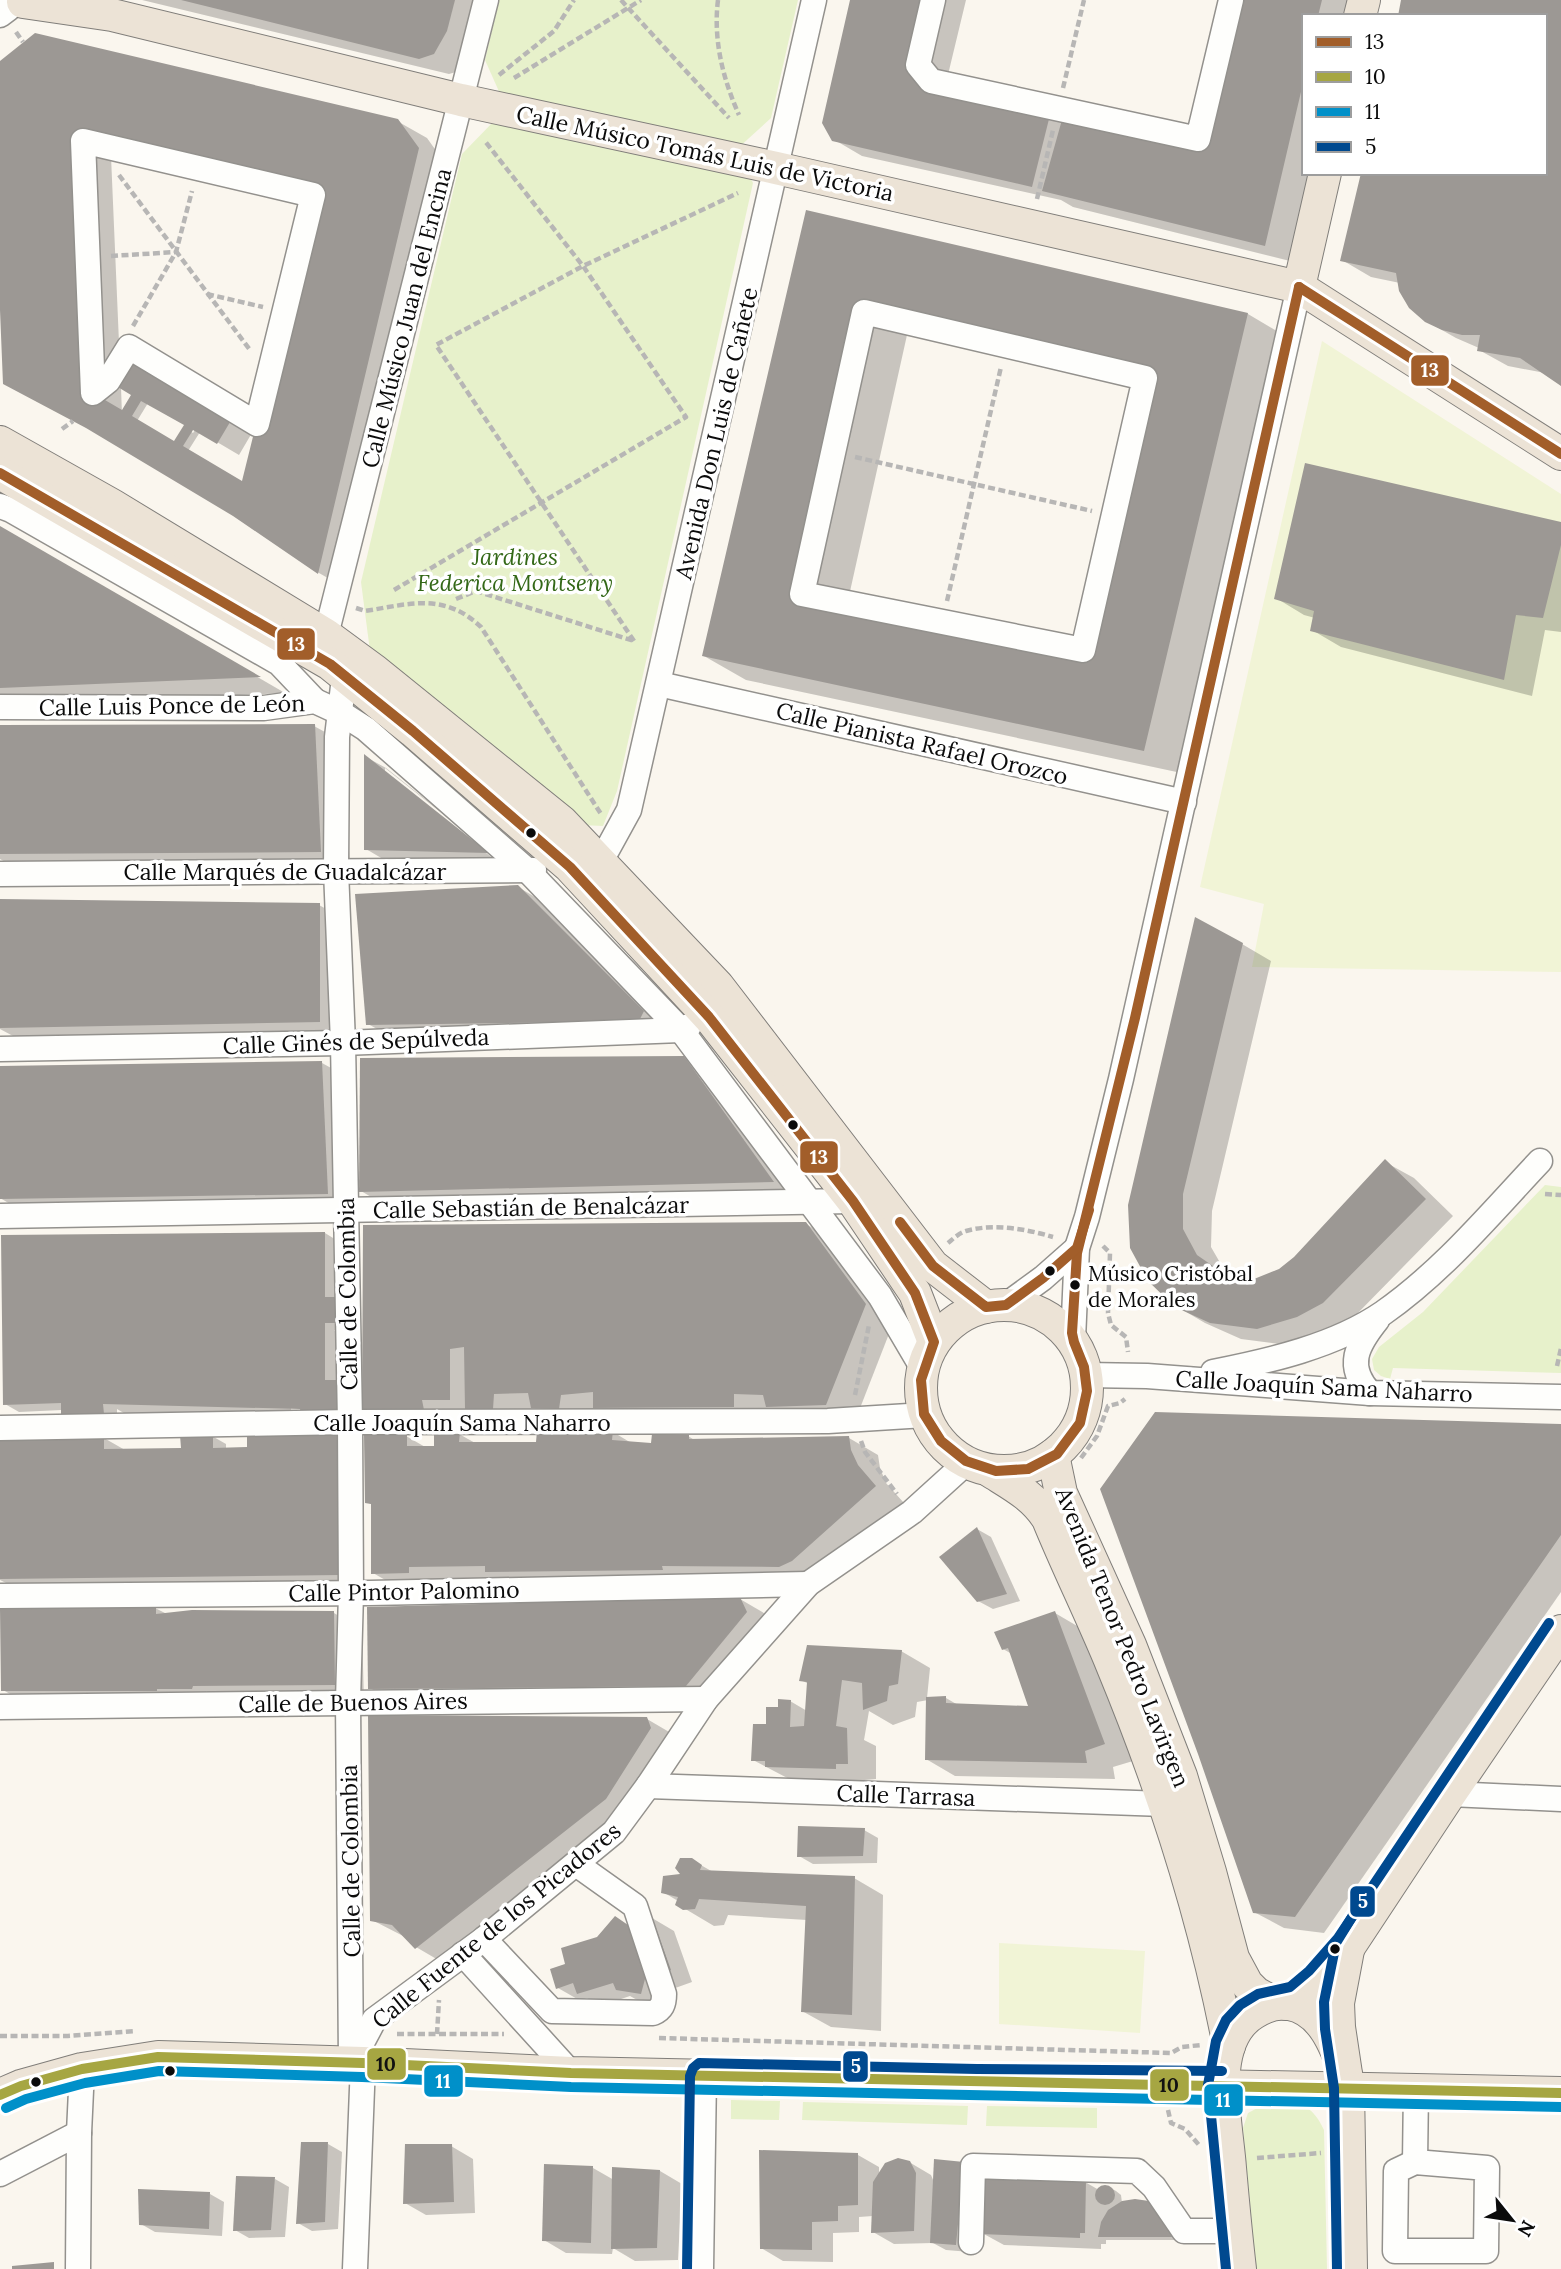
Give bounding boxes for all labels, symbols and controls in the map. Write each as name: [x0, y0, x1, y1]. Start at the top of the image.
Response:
legend: [1302, 14, 1547, 175]
text: 13: [1365, 28, 1384, 55]
text: 10: [1365, 63, 1386, 90]
text: 11: [1365, 98, 1380, 125]
street label: Calle Músico Tomás Luis de Victoria: [514, 99, 896, 207]
text: 5: [1365, 133, 1376, 160]
street label: Calle Músico Juan del Encina: [355, 165, 457, 471]
street label: Avenida Don Luis de Cañete: [668, 284, 764, 583]
line badge: 13: [1410, 354, 1450, 387]
text: 13: [1421, 358, 1439, 382]
park label: Jardines Federica Montseny: [417, 542, 613, 597]
line badge: 13: [276, 627, 316, 661]
text: 13: [287, 632, 305, 656]
street label: Calle Luis Ponce de León: [39, 688, 305, 722]
street label: Calle Pianista Rafael Orozco: [773, 695, 1071, 791]
unlabelled marker: [524, 826, 538, 840]
street label: Calle Marqués de Guadalcázar: [124, 857, 446, 886]
street label: Calle Ginés de Sepúlveda: [222, 1022, 490, 1060]
unlabelled marker: [786, 1118, 800, 1132]
line badge: 13: [799, 1140, 839, 1174]
text: 13: [810, 1145, 828, 1169]
street label: Calle Sebastián de Benalcázar: [373, 1190, 689, 1224]
street label: Calle de Colombia: [331, 1197, 363, 1391]
place label: Músico Cristóbal de Morales: [1088, 1260, 1253, 1313]
unlabelled marker: [1043, 1264, 1057, 1278]
marker: Músico Cristóbal de Morales: [1068, 1278, 1082, 1292]
street label: Calle Joaquín Sama Naharro: [1175, 1364, 1473, 1408]
street label: Calle Joaquín Sama Naharro: [313, 1408, 611, 1437]
street label: Avenida Tenor Pedro Lavirgen: [1049, 1482, 1197, 1791]
street label: Calle Pintor Palomino: [288, 1574, 520, 1608]
street label: Calle de Buenos Aires: [238, 1685, 468, 1719]
street label: Calle de Colombia: [334, 1764, 366, 1958]
street label: Calle Tarrasa: [836, 1778, 976, 1812]
street label: Calle Fuente de los Picadores: [366, 1816, 626, 2034]
line badge: 5: [1349, 1885, 1376, 1918]
text: 5: [1358, 1889, 1368, 1913]
unlabelled marker: [1328, 1942, 1342, 1956]
line badge: 10: [366, 2047, 407, 2081]
line badge: 5: [842, 2050, 869, 2083]
text: 10: [376, 2052, 396, 2076]
text: 5: [851, 2054, 861, 2078]
unlabelled marker: [163, 2064, 177, 2078]
line badge: 11: [423, 2064, 464, 2098]
line badge: 10: [1149, 2068, 1190, 2102]
text: 11: [435, 2069, 451, 2093]
text: 10: [1159, 2073, 1179, 2097]
unlabelled marker: [29, 2075, 43, 2089]
line badge: 11: [1203, 2083, 1244, 2117]
text: 11: [1215, 2088, 1231, 2112]
north arrow: [1477, 2185, 1547, 2255]
text: N: [1513, 2216, 1541, 2241]

